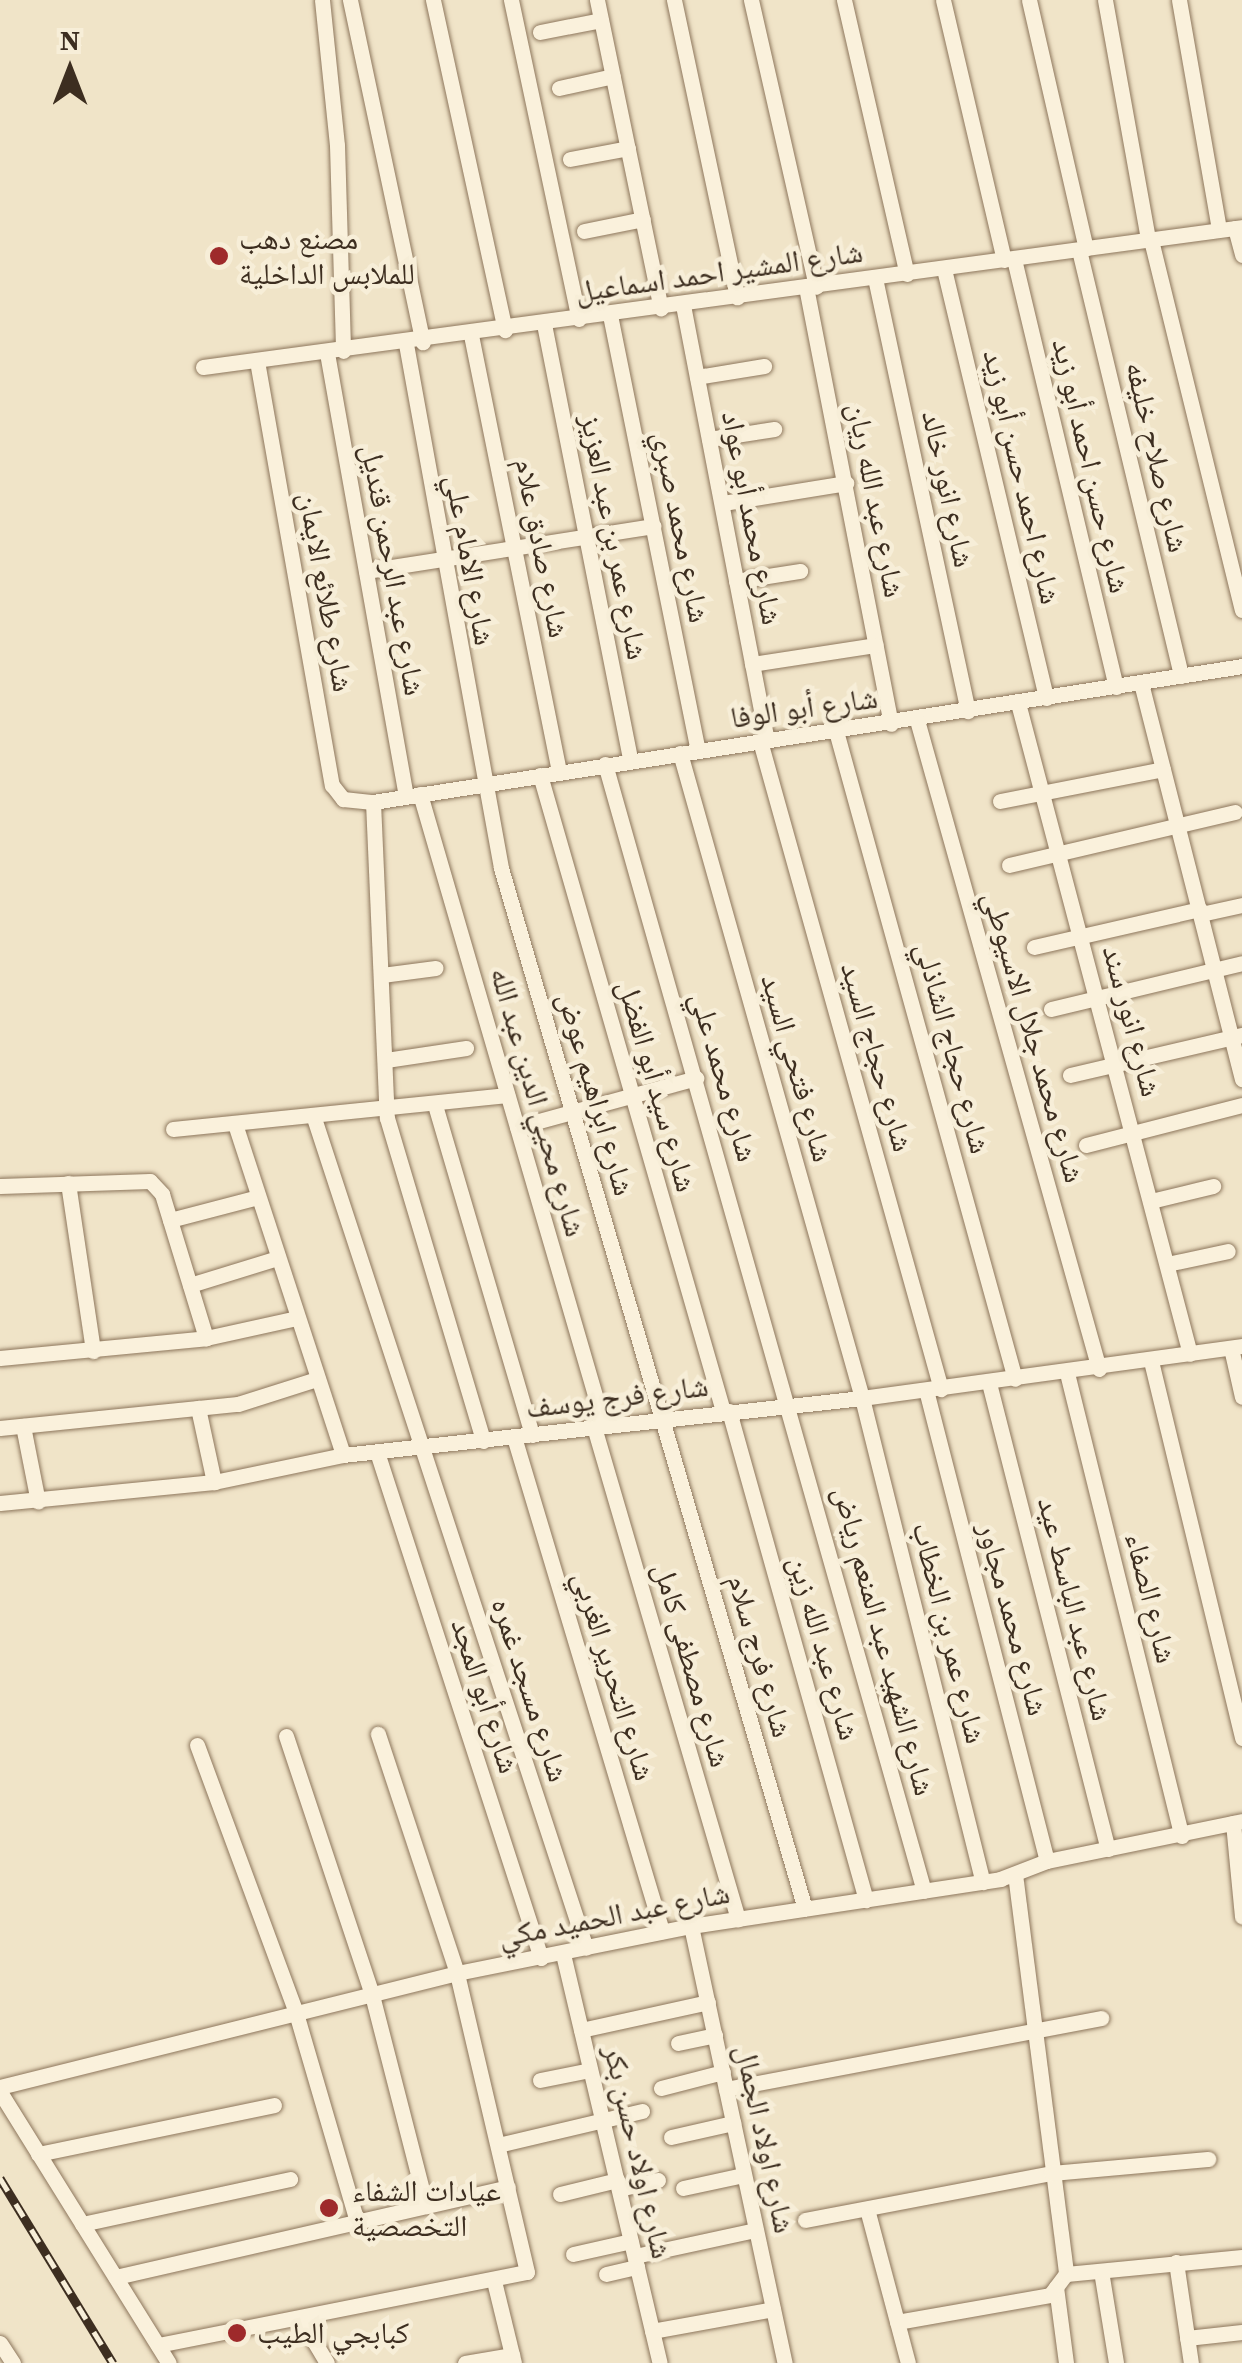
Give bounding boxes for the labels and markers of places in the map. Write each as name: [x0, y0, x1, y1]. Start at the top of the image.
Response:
place label: مصنع دهب للملابس الداخلية: [239, 221, 415, 292]
marker: مصنع دهب للملابس الداخلية: [208, 245, 230, 267]
place label: عيادات الشفاء التخصصية: [352, 2173, 501, 2244]
marker: عيادات الشفاء التخصصية: [316, 2195, 342, 2221]
place label: كبابجي الطيب: [257, 2315, 409, 2351]
marker: كبابجي الطيب: [226, 2322, 248, 2344]

